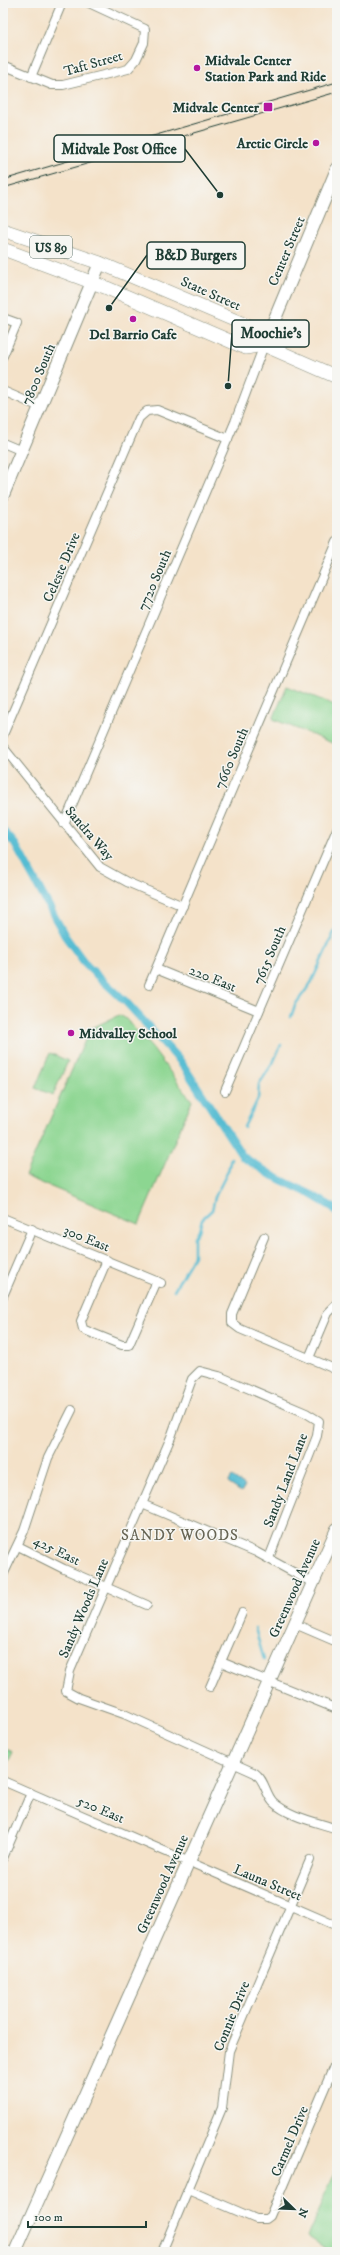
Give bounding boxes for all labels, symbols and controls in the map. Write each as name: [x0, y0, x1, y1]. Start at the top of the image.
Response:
street label: Taft Street: [62, 47, 125, 81]
place label: Midvale Center Station Park and Ride: [205, 52, 326, 86]
marker: Midvale Center Station Park and Ride: [192, 63, 202, 73]
place label: Midvale Center: [173, 99, 260, 117]
marker: Midvale Center: [262, 101, 274, 113]
callout: Midvale Post Office: [54, 135, 185, 162]
place label: Arctic Circle: [236, 135, 308, 153]
marker: Arctic Circle: [311, 138, 321, 148]
text: Midvale Post Office: [61, 140, 178, 159]
street label: Center Street: [264, 213, 310, 289]
road number: US 89: [30, 236, 72, 258]
callout: B&D Burgers: [147, 242, 245, 269]
text: B&D Burgers: [155, 246, 237, 265]
street label: State Street: [178, 273, 244, 315]
marker: Del Barrio Cafe: [128, 314, 138, 324]
callout: Moochie's: [232, 320, 309, 347]
text: Moochie's: [240, 324, 302, 343]
place label: Del Barrio Cafe: [89, 326, 177, 344]
street label: 7800 South: [18, 340, 60, 408]
street label: Celeste Drive: [39, 530, 85, 605]
street label: 7720 South: [134, 546, 176, 614]
street label: 7660 South: [211, 724, 253, 792]
street label: Sandra Way: [61, 803, 118, 865]
street label: 7615 South: [249, 923, 291, 988]
street label: 220 East: [186, 961, 239, 997]
place label: Midvalley School: [79, 1025, 177, 1043]
marker: Midvalley School: [66, 1028, 76, 1038]
street label: 300 East: [61, 1222, 113, 1257]
street label: Sandy Land Lane: [260, 1431, 312, 1530]
district label: SANDY WOODS: [121, 1526, 239, 1545]
street label: 425 East: [30, 1532, 83, 1570]
street label: Greenwood Avenue: [265, 1536, 325, 1641]
street label: Sandy Woods Lane: [55, 1556, 113, 1661]
street label: 520 East: [74, 1792, 127, 1828]
street label: Greenwood Avenue: [133, 1832, 193, 1937]
street label: Launa Street: [231, 1861, 305, 1906]
street label: Connie Drive: [210, 1978, 254, 2054]
street label: Carmel Drive: [267, 2103, 313, 2179]
north arrow: [274, 2189, 314, 2229]
scale bar: [28, 2203, 146, 2229]
text: N: [294, 2206, 310, 2219]
text: 100 m: [34, 2210, 63, 2225]

